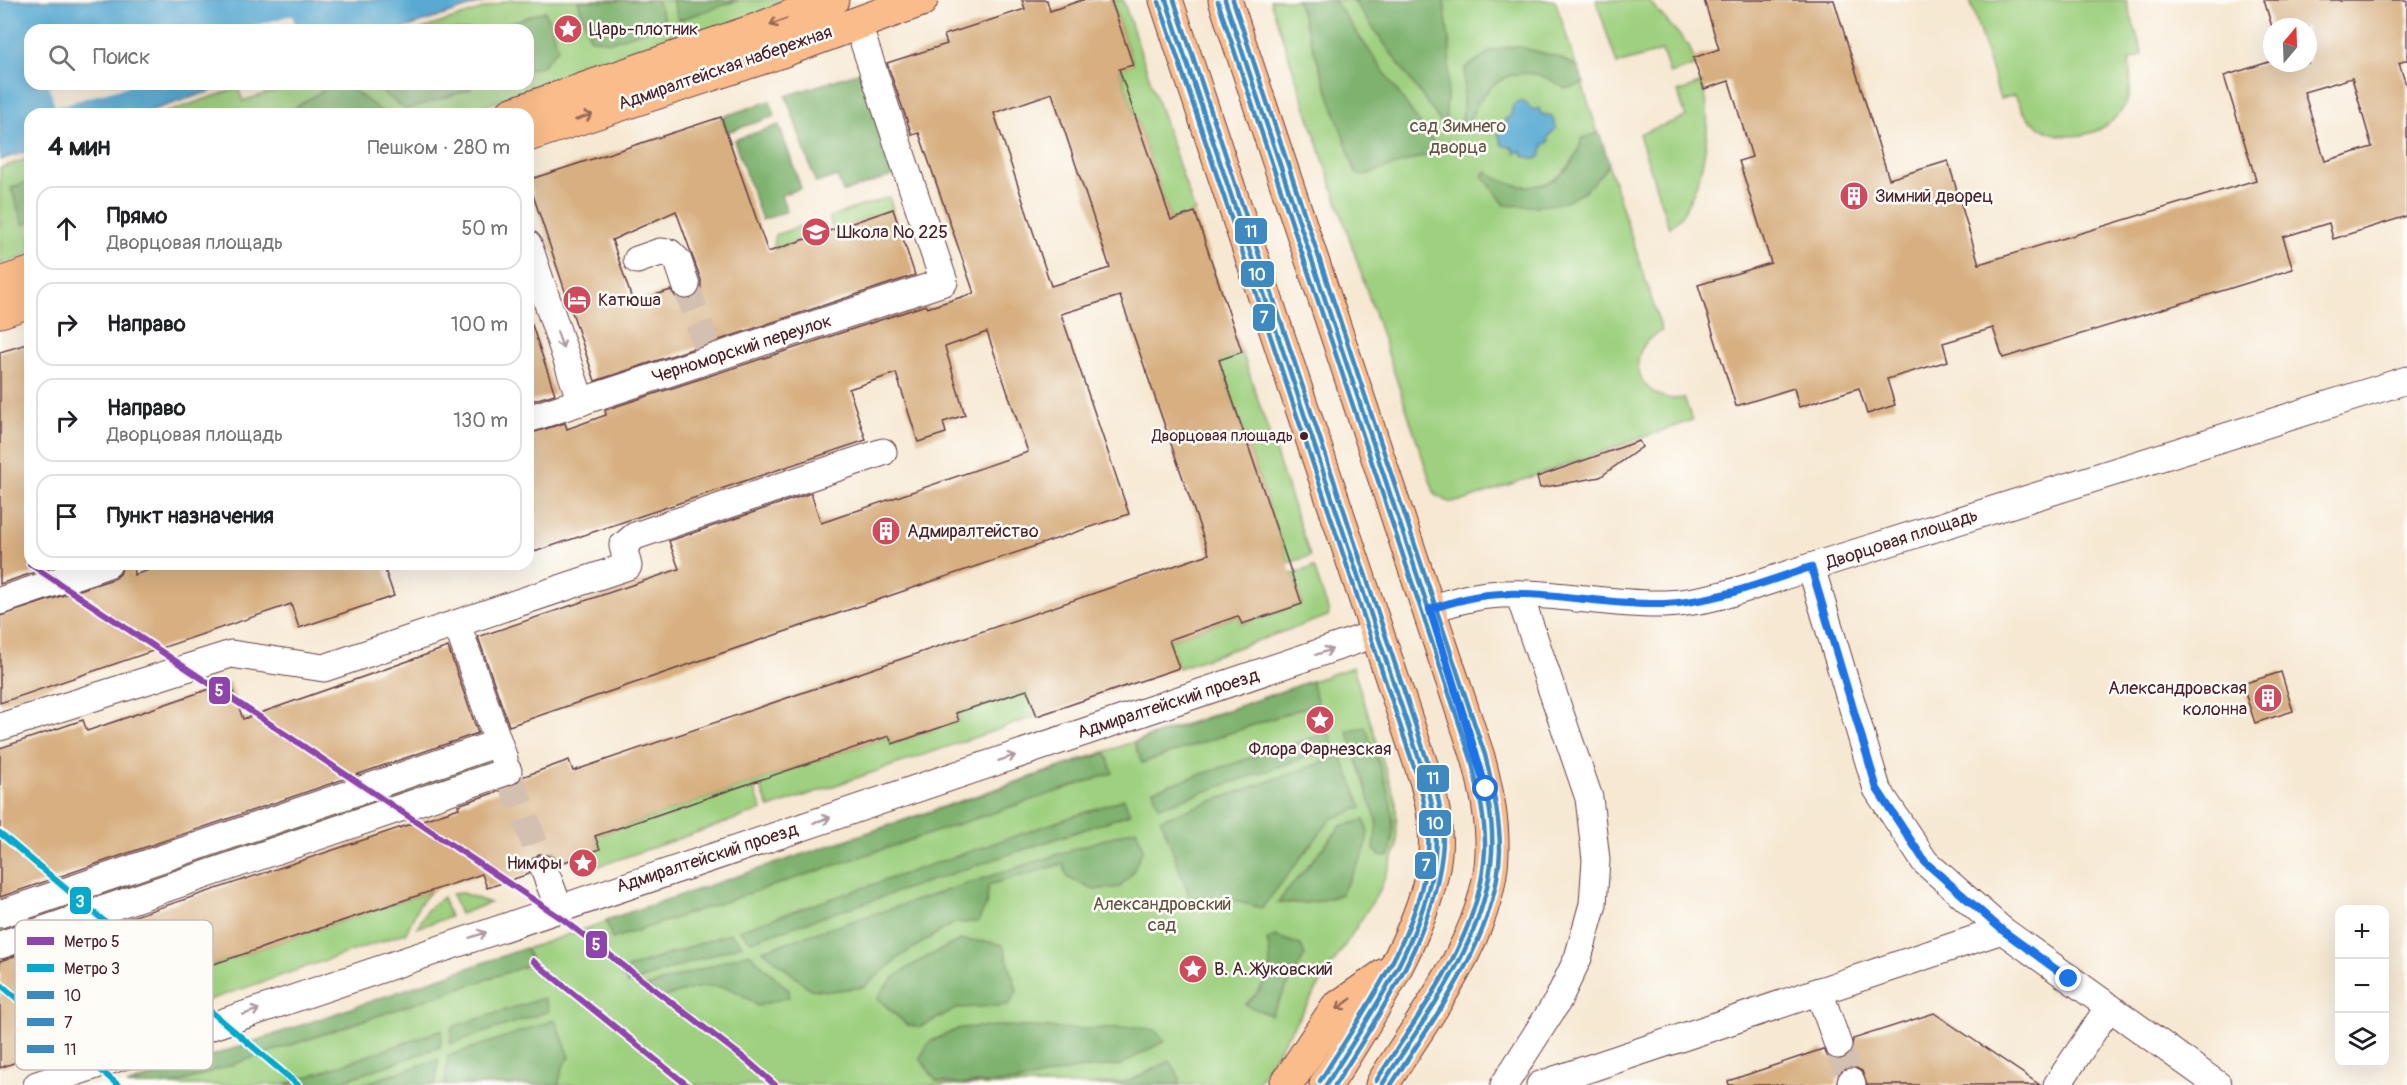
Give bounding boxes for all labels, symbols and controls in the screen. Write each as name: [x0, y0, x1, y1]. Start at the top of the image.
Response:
place icon: Царь-плотник: [552, 13, 584, 45]
one-way arrow: [769, 17, 787, 28]
place label: Царь-плотник: [589, 18, 698, 41]
north arrow: [2263, 18, 2317, 72]
street label: Адмиралтейская набережная: [615, 20, 835, 116]
search box: [24, 24, 534, 90]
icon: search: [45, 41, 78, 74]
text: Поиск: [93, 43, 150, 71]
one-way arrow: [574, 110, 592, 121]
park label: сад Зимнего дворца: [1410, 115, 1507, 159]
text: 4 мин: [48, 131, 110, 163]
text: Пешком · 280 m: [368, 135, 510, 160]
building icon: Зимний дворец: [1838, 180, 1870, 212]
place label: Зимний дворец: [1875, 185, 1993, 208]
text: Прямо: [107, 202, 167, 230]
icon: ahead: [50, 212, 83, 245]
text: 50 m: [461, 216, 508, 241]
school or university icon: Школа № 225: [800, 216, 832, 248]
line badge: 11: [1234, 217, 1268, 245]
place label: Школа № 225: [837, 221, 948, 244]
text: 11: [1245, 222, 1257, 242]
text: Дворцовая площадь: [107, 230, 283, 255]
line badge: 10: [1240, 260, 1275, 288]
text: 10: [1248, 265, 1266, 285]
hotel icon: Катюша: [561, 284, 593, 316]
place label: Катюша: [598, 289, 661, 312]
line badge: 7: [1252, 303, 1276, 332]
icon: right: [50, 308, 83, 341]
text: 7: [1260, 308, 1269, 328]
street label: Черноморский переулок: [649, 309, 835, 389]
text: Направо: [107, 310, 186, 338]
text: 100 m: [451, 312, 508, 337]
one-way arrow: [556, 330, 567, 349]
text: Направо: [107, 394, 186, 422]
icon: right: [50, 404, 83, 437]
text: 130 m: [453, 408, 508, 433]
text: Дворцовая площадь: [107, 422, 283, 447]
place label: Дворцовая площадь: [1151, 426, 1293, 446]
marker: Дворцовая площадь: [1298, 430, 1310, 442]
icon: arrive: [50, 500, 83, 533]
text: Пункт назначения: [107, 502, 274, 530]
street label: Дворцовая площадь: [1822, 504, 1981, 575]
building icon: Адмиралтейство: [870, 515, 902, 547]
place label: Адмиралтейство: [907, 520, 1039, 543]
one-way arrow: [1314, 645, 1333, 656]
street label: Адмиралтейский проезд: [1074, 664, 1262, 744]
line badge: 5: [208, 676, 231, 705]
place label: Александровская колонна: [2108, 677, 2247, 721]
text: 5: [215, 681, 224, 701]
building icon: Александровская колонна: [2252, 682, 2284, 714]
place icon: Флора Фарнезская: [1304, 704, 1336, 736]
place label: Флора Фарнезская: [1249, 738, 1391, 761]
one-way arrow: [997, 752, 1016, 763]
line badge: 11: [1416, 764, 1450, 793]
text: 11: [1427, 769, 1439, 789]
route start: [1472, 775, 1498, 801]
line badge: 10: [1418, 809, 1452, 837]
one-way arrow: [812, 813, 831, 824]
text: 10: [1426, 814, 1444, 834]
street label: Адмиралтейский проезд: [613, 818, 801, 898]
place icon: Нимфы: [567, 847, 599, 879]
line badge: 7: [1414, 851, 1437, 880]
place label: Нимфы: [506, 852, 562, 875]
text: 7: [1422, 856, 1431, 876]
line badge: 3: [69, 886, 92, 915]
text: 3: [76, 892, 85, 912]
park label: Александровский сад: [1093, 893, 1231, 937]
map controls: [2335, 905, 2389, 1067]
button: +: [2335, 905, 2389, 959]
legend: [15, 920, 213, 1070]
one-way arrow: [468, 928, 487, 939]
line badge: 5: [585, 930, 608, 959]
text: Метро 5: [64, 932, 120, 952]
text: 5: [592, 935, 601, 955]
place icon: В. А. Жуковский: [1177, 953, 1209, 985]
place label: В. А. Жуковский: [1214, 958, 1333, 981]
text: Метро 3: [64, 959, 120, 979]
button: −: [2335, 959, 2389, 1013]
route end: [2055, 965, 2081, 991]
text: 10: [64, 986, 81, 1006]
one-way arrow: [1336, 998, 1352, 1010]
one-way arrow: [241, 1006, 260, 1017]
text: 7: [64, 1013, 73, 1033]
button: layers: [2335, 1013, 2389, 1067]
text: 11: [64, 1040, 77, 1060]

